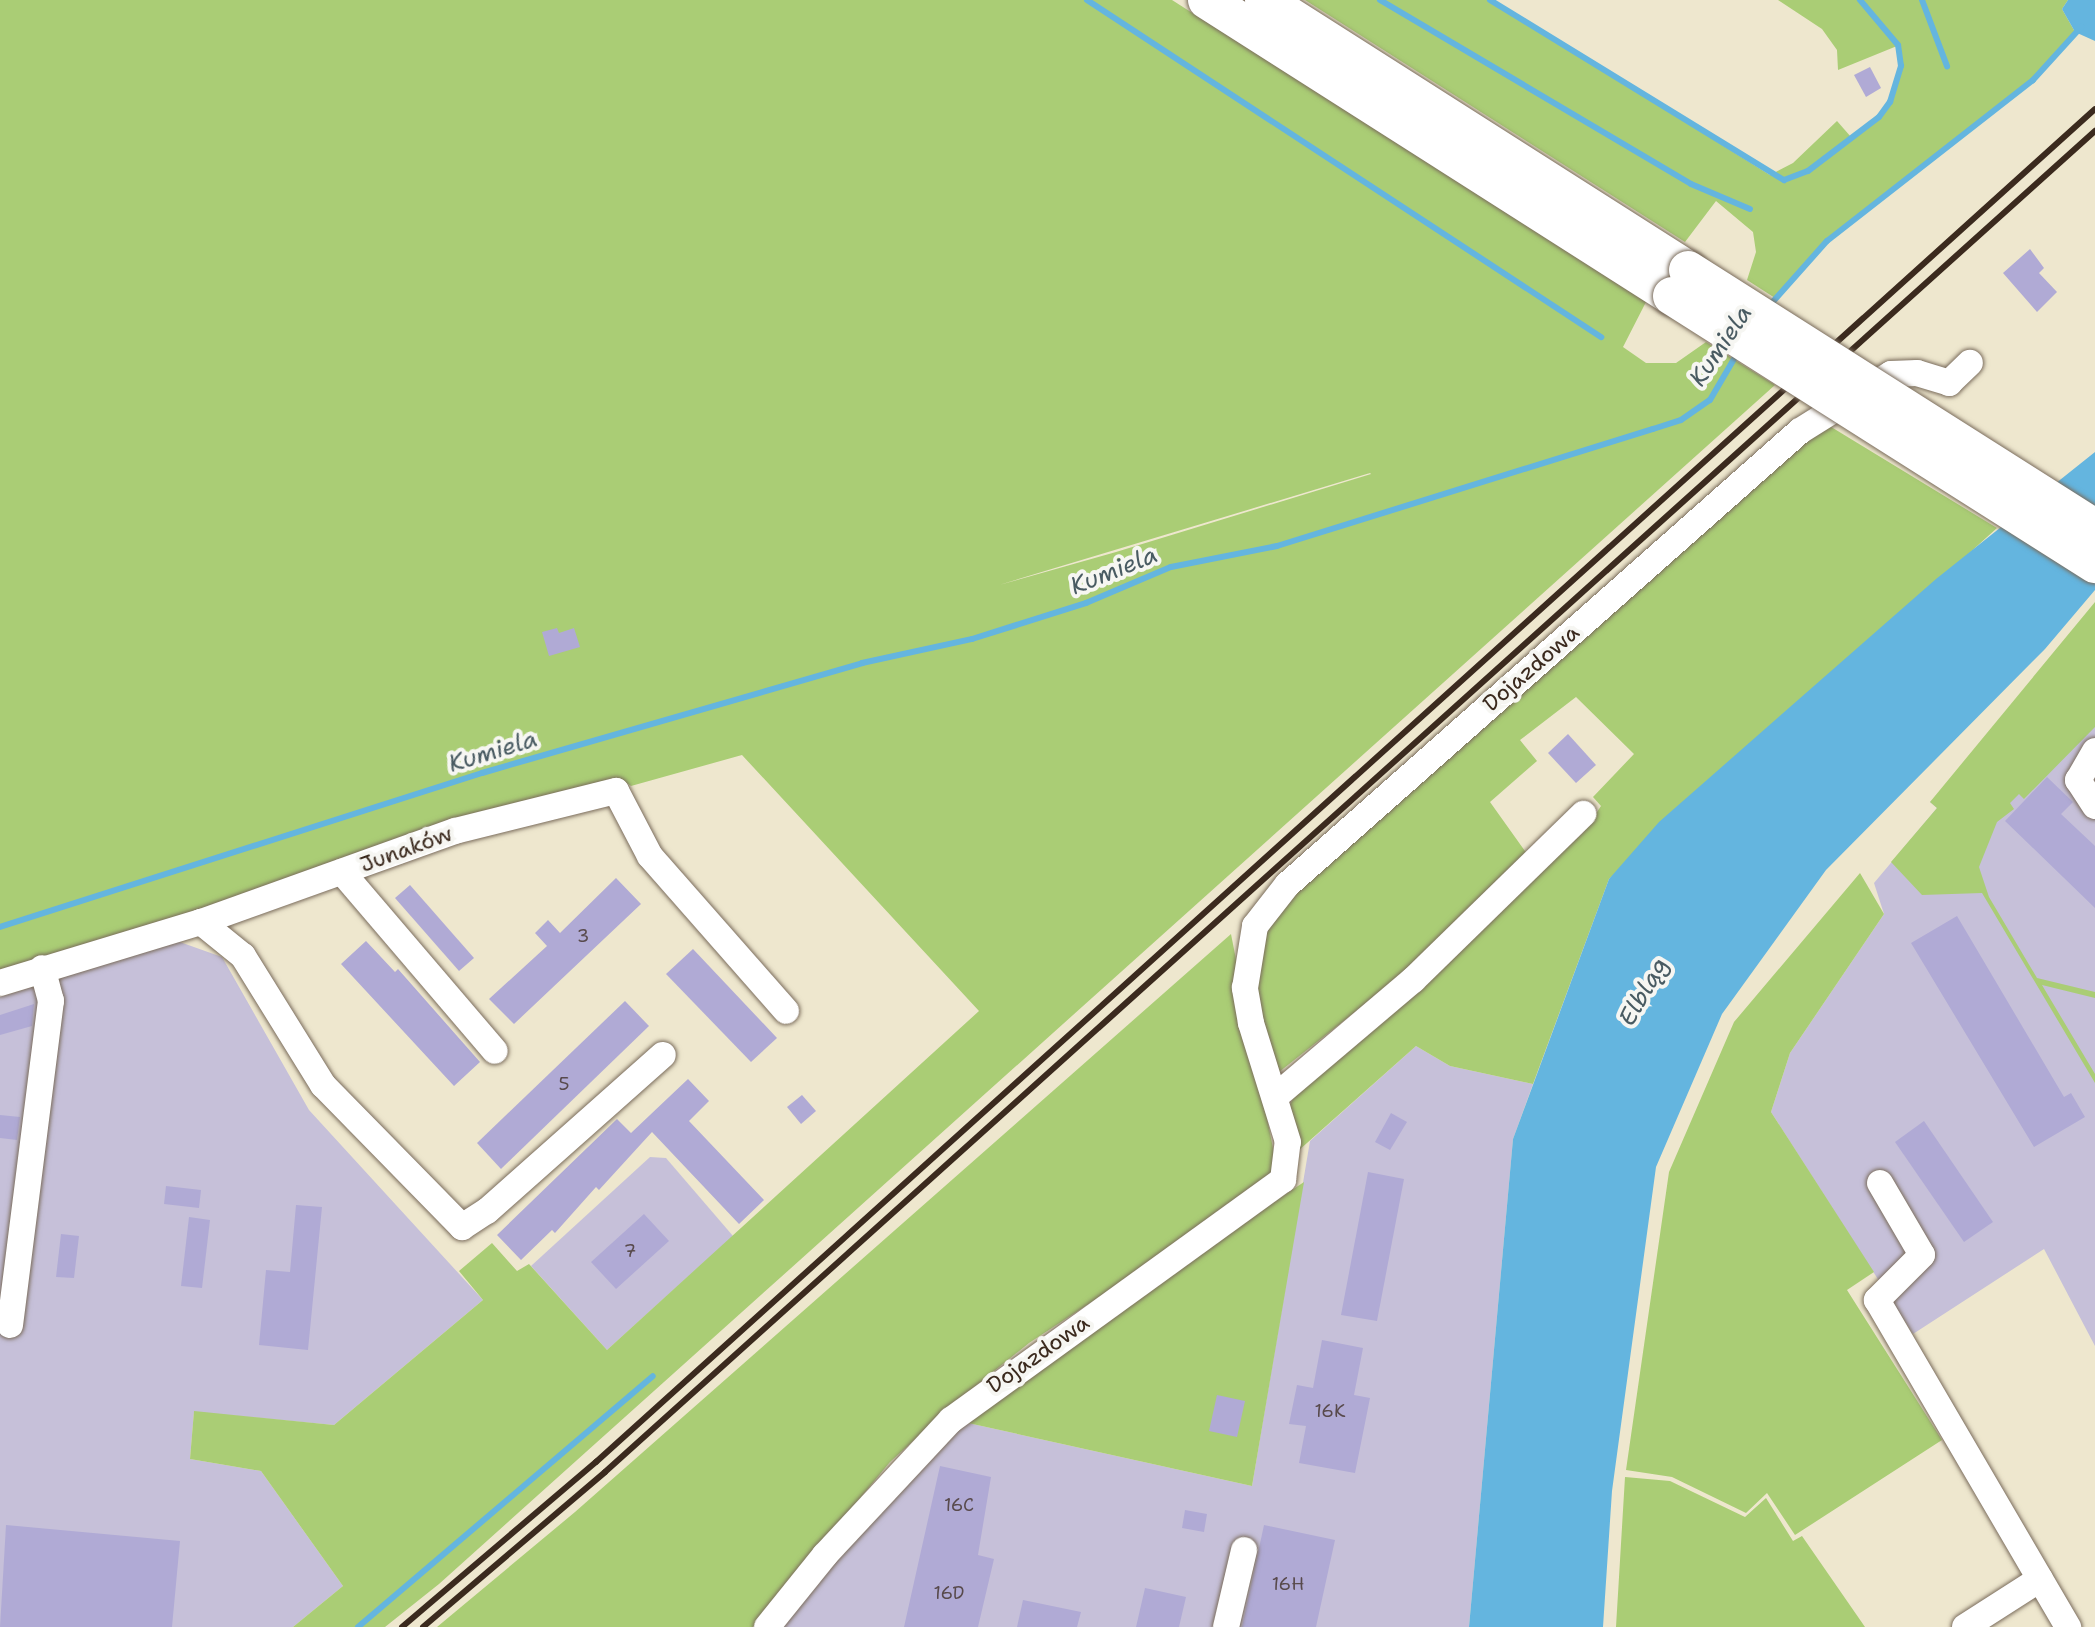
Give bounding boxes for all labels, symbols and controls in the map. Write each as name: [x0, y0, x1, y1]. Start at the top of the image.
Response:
water label: Kumiela: [1683, 300, 1759, 392]
water label: Kumiela: [1066, 541, 1162, 601]
street label: Dojazdowa: [1478, 619, 1584, 717]
water label: Kumiela: [445, 725, 541, 779]
street label: Junaków: [356, 820, 456, 878]
house number: 3: [577, 925, 589, 947]
water label: Elbląg: [1613, 953, 1675, 1031]
house number: 5: [558, 1073, 570, 1095]
house number: 7: [624, 1240, 636, 1262]
street label: Dojazdowa: [982, 1309, 1094, 1399]
house number: 16K: [1314, 1400, 1346, 1422]
house number: 16C: [944, 1494, 974, 1516]
house number: 16H: [1272, 1573, 1304, 1595]
house number: 16D: [934, 1582, 964, 1604]

